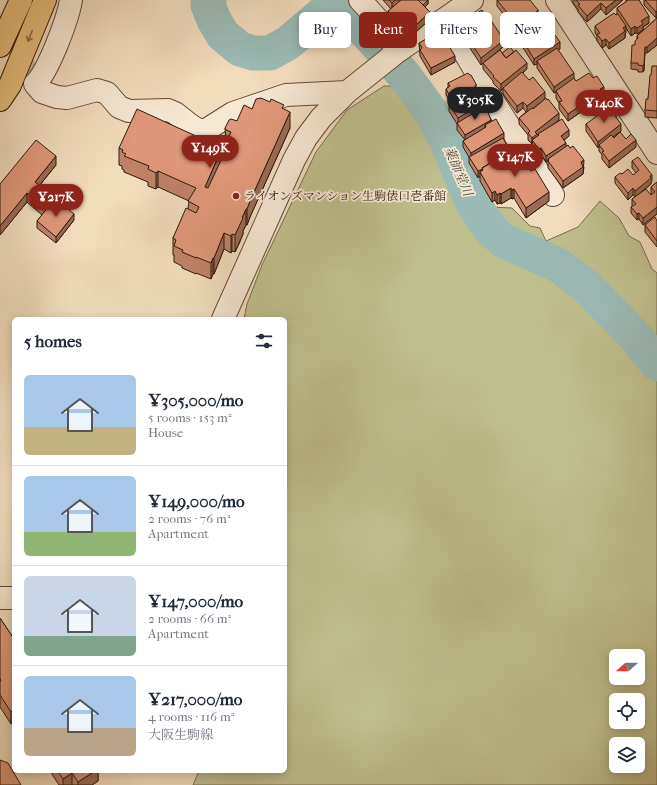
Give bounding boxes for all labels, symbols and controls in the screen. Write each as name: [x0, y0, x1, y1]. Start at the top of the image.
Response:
chip: Buy: [299, 12, 351, 48]
chip: Rent: [359, 12, 417, 48]
chip: Filters: [425, 12, 492, 48]
chip: New: [500, 12, 555, 48]
one-way arrow: [25, 30, 33, 42]
pin: ¥305K: [447, 87, 503, 121]
pin: ¥140K: [576, 90, 632, 124]
text: ¥305K: [456, 92, 494, 107]
text: ¥140K: [584, 95, 624, 110]
pin: ¥149K: [182, 135, 238, 169]
text: ¥149K: [191, 140, 229, 155]
water label: 薬師堂川: [441, 144, 476, 200]
pin: ¥147K: [487, 144, 543, 178]
text: ¥147K: [496, 149, 534, 164]
pin: ¥217K: [28, 184, 84, 218]
text: ¥217K: [37, 189, 75, 204]
place label: ライオンズマンション生駒俵口壱番館: [244, 189, 446, 203]
marker: ライオンズマンション生駒俵口壱番館: [231, 191, 241, 201]
icon: filters: [253, 330, 275, 352]
text: 5 homes: [24, 331, 82, 351]
text: ¥305,000/mo: [148, 390, 243, 410]
icon: home: [56, 391, 104, 439]
text: 5 rooms · 153 m²: [148, 410, 232, 425]
text: House: [148, 425, 183, 440]
text: ¥149,000/mo: [148, 491, 245, 511]
icon: home: [56, 492, 104, 540]
text: 2 rooms · 76 m²: [148, 511, 230, 526]
text: Apartment: [148, 526, 209, 541]
text: ¥147,000/mo: [148, 591, 243, 611]
icon: home: [56, 592, 104, 640]
text: 2 rooms · 66 m²: [148, 611, 231, 626]
text: Apartment: [148, 626, 209, 641]
north arrow: [609, 649, 645, 685]
map controls: [609, 649, 645, 773]
text: ¥217,000/mo: [148, 689, 242, 709]
icon: home: [56, 692, 104, 740]
button: locate: [609, 693, 645, 729]
text: 4 rooms · 116 m²: [148, 709, 234, 724]
text: 大阪生駒線: [148, 727, 213, 742]
button: layers: [609, 737, 645, 773]

